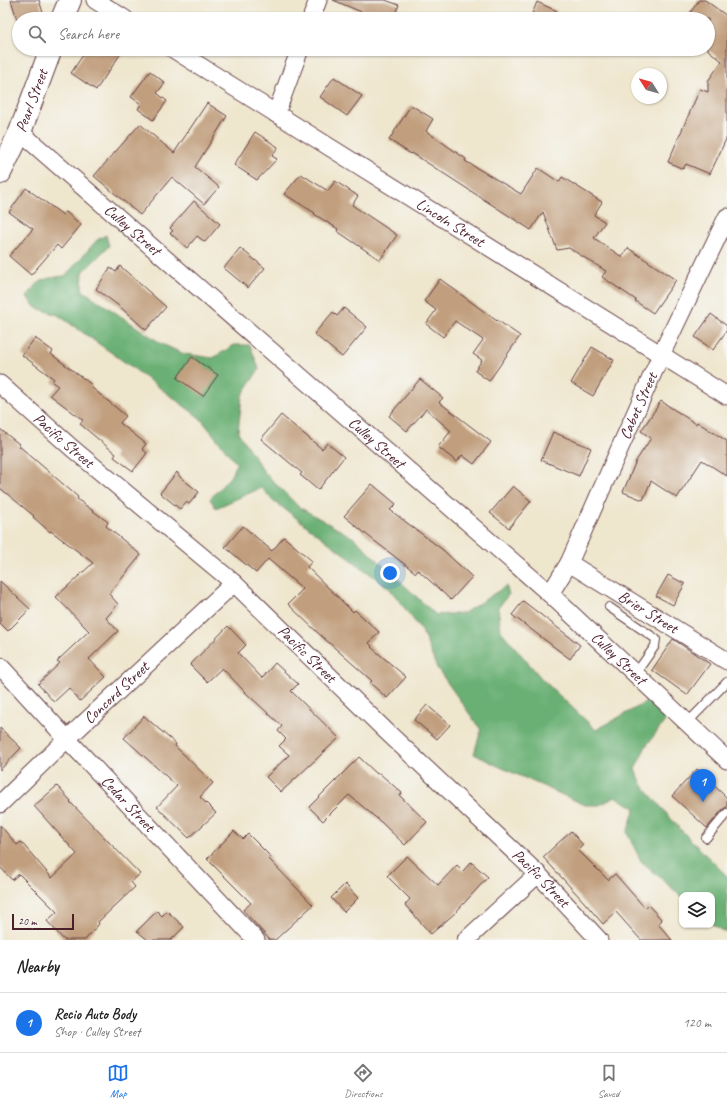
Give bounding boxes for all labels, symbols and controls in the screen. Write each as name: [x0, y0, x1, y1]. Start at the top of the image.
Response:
search box: [12, 12, 715, 56]
icon: search: [26, 23, 48, 45]
text: Search here: [58, 25, 119, 44]
street label: Pearl Street: [11, 65, 53, 135]
north arrow: [631, 68, 667, 104]
street label: Lincoln Street: [412, 194, 489, 252]
street label: Culley Street: [100, 200, 167, 262]
street label: Cabot Street: [615, 368, 663, 442]
street label: Pacific Street: [29, 408, 99, 473]
street label: Culley Street: [344, 413, 411, 475]
your location: [380, 563, 400, 583]
street label: Brier Street: [614, 586, 683, 639]
street label: Pacific Street: [273, 621, 342, 688]
street label: Culley Street: [587, 628, 652, 691]
street label: Concord Street: [80, 656, 155, 728]
pin: 1: [690, 769, 716, 802]
street label: Cedar Street: [97, 772, 160, 837]
street label: Pacific Street: [508, 845, 575, 913]
map controls: [679, 892, 715, 928]
button: layers: [679, 892, 715, 928]
scale bar: [12, 912, 74, 931]
text: 20 m: [18, 914, 37, 928]
text: Nearby: [16, 956, 59, 977]
text: Recio Auto Body: [54, 1005, 136, 1024]
text: 1: [26, 1015, 32, 1031]
text: 120 m: [683, 1015, 711, 1031]
text: Shop · Culley Street: [54, 1024, 140, 1040]
tab: Map: [107, 1062, 129, 1100]
tab: Directions: [344, 1062, 383, 1100]
tab: Saved: [598, 1062, 620, 1100]

